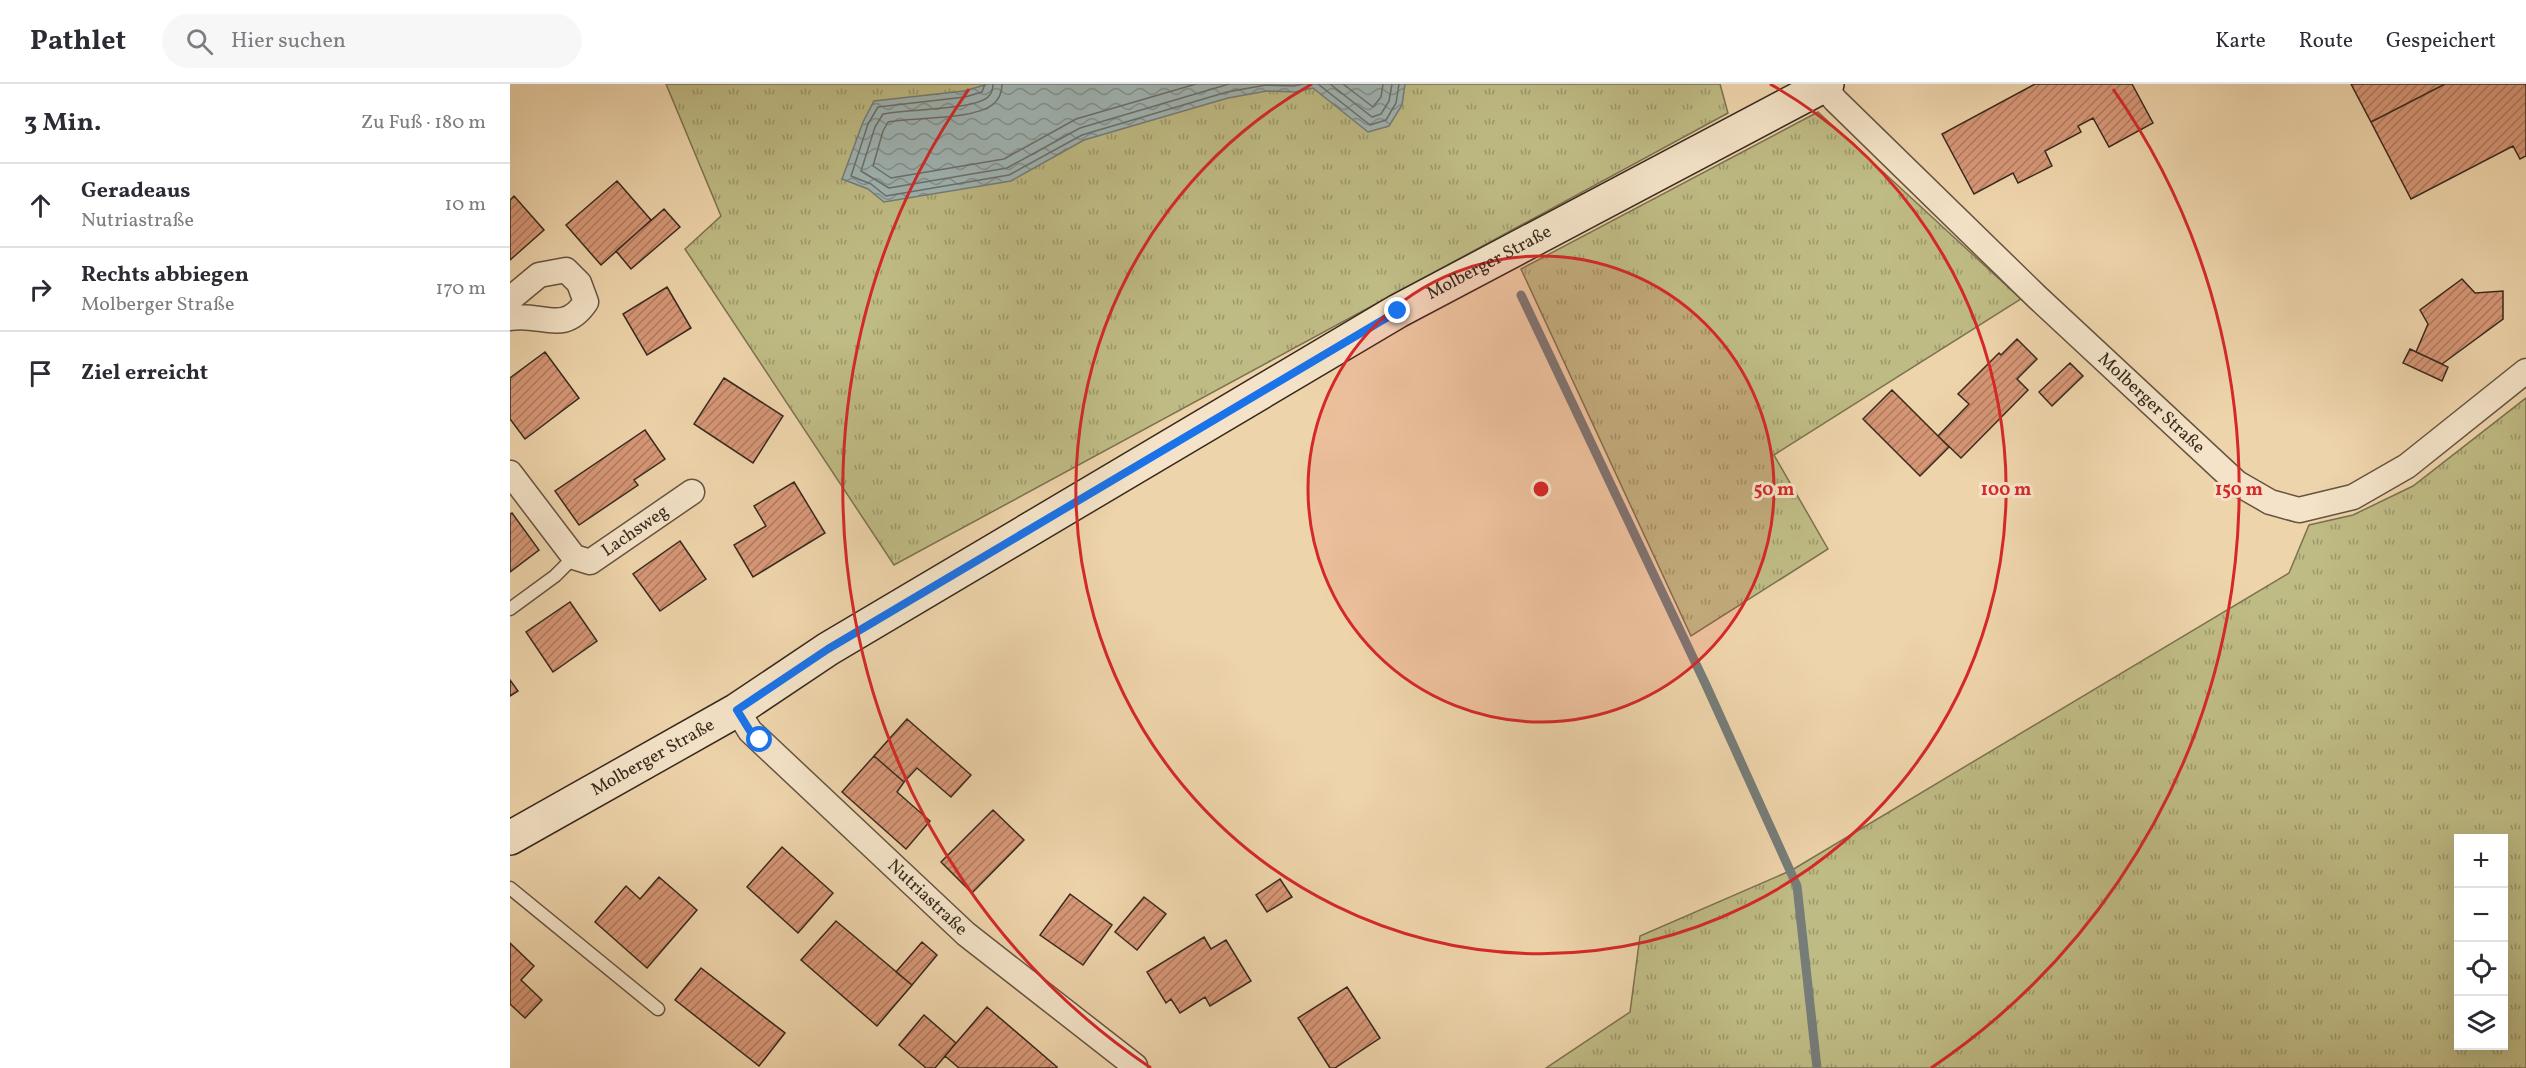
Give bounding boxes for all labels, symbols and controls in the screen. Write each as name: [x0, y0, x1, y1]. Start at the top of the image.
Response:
search box: [162, 14, 582, 68]
text: Pathlet: [30, 22, 126, 61]
icon: search: [183, 25, 216, 58]
text: Hier suchen: [231, 26, 346, 57]
text: Karte: [2215, 27, 2266, 56]
text: Route: [2299, 27, 2353, 56]
text: Gespeichert: [2386, 27, 2496, 56]
text: 3 Min.: [24, 105, 101, 141]
text: Zu Fuß · 180 m: [361, 109, 486, 137]
text: Geradeaus: [81, 176, 191, 207]
icon: ahead: [24, 189, 57, 222]
text: 10 m: [445, 191, 486, 219]
text: Nutriastraße: [81, 207, 194, 235]
street label: Molberger Straße: [1422, 219, 1556, 306]
text: Rechts abbiegen: [81, 260, 249, 291]
icon: right: [24, 273, 57, 306]
text: 170 m: [436, 275, 486, 303]
text: Molberger Straße: [81, 291, 234, 319]
route end: [1384, 297, 1410, 323]
street label: Molberger Straße: [2092, 347, 2210, 459]
icon: arrive: [24, 357, 57, 390]
text: Ziel erreicht: [81, 358, 208, 389]
text: 50 m: [1754, 478, 1794, 503]
text: 100 m: [1981, 478, 2031, 503]
text: 150 m: [2215, 478, 2263, 503]
centre of rings: [1531, 479, 1551, 499]
street label: Lachsweg: [597, 499, 674, 563]
street label: Molberger Straße: [587, 713, 719, 802]
route start: [746, 726, 772, 752]
map controls: [2454, 834, 2508, 1050]
button: +: [2454, 834, 2508, 888]
street label: Nutriastraße: [882, 854, 973, 942]
button: −: [2454, 888, 2508, 942]
button: locate: [2454, 942, 2508, 996]
button: layers: [2454, 996, 2508, 1050]

